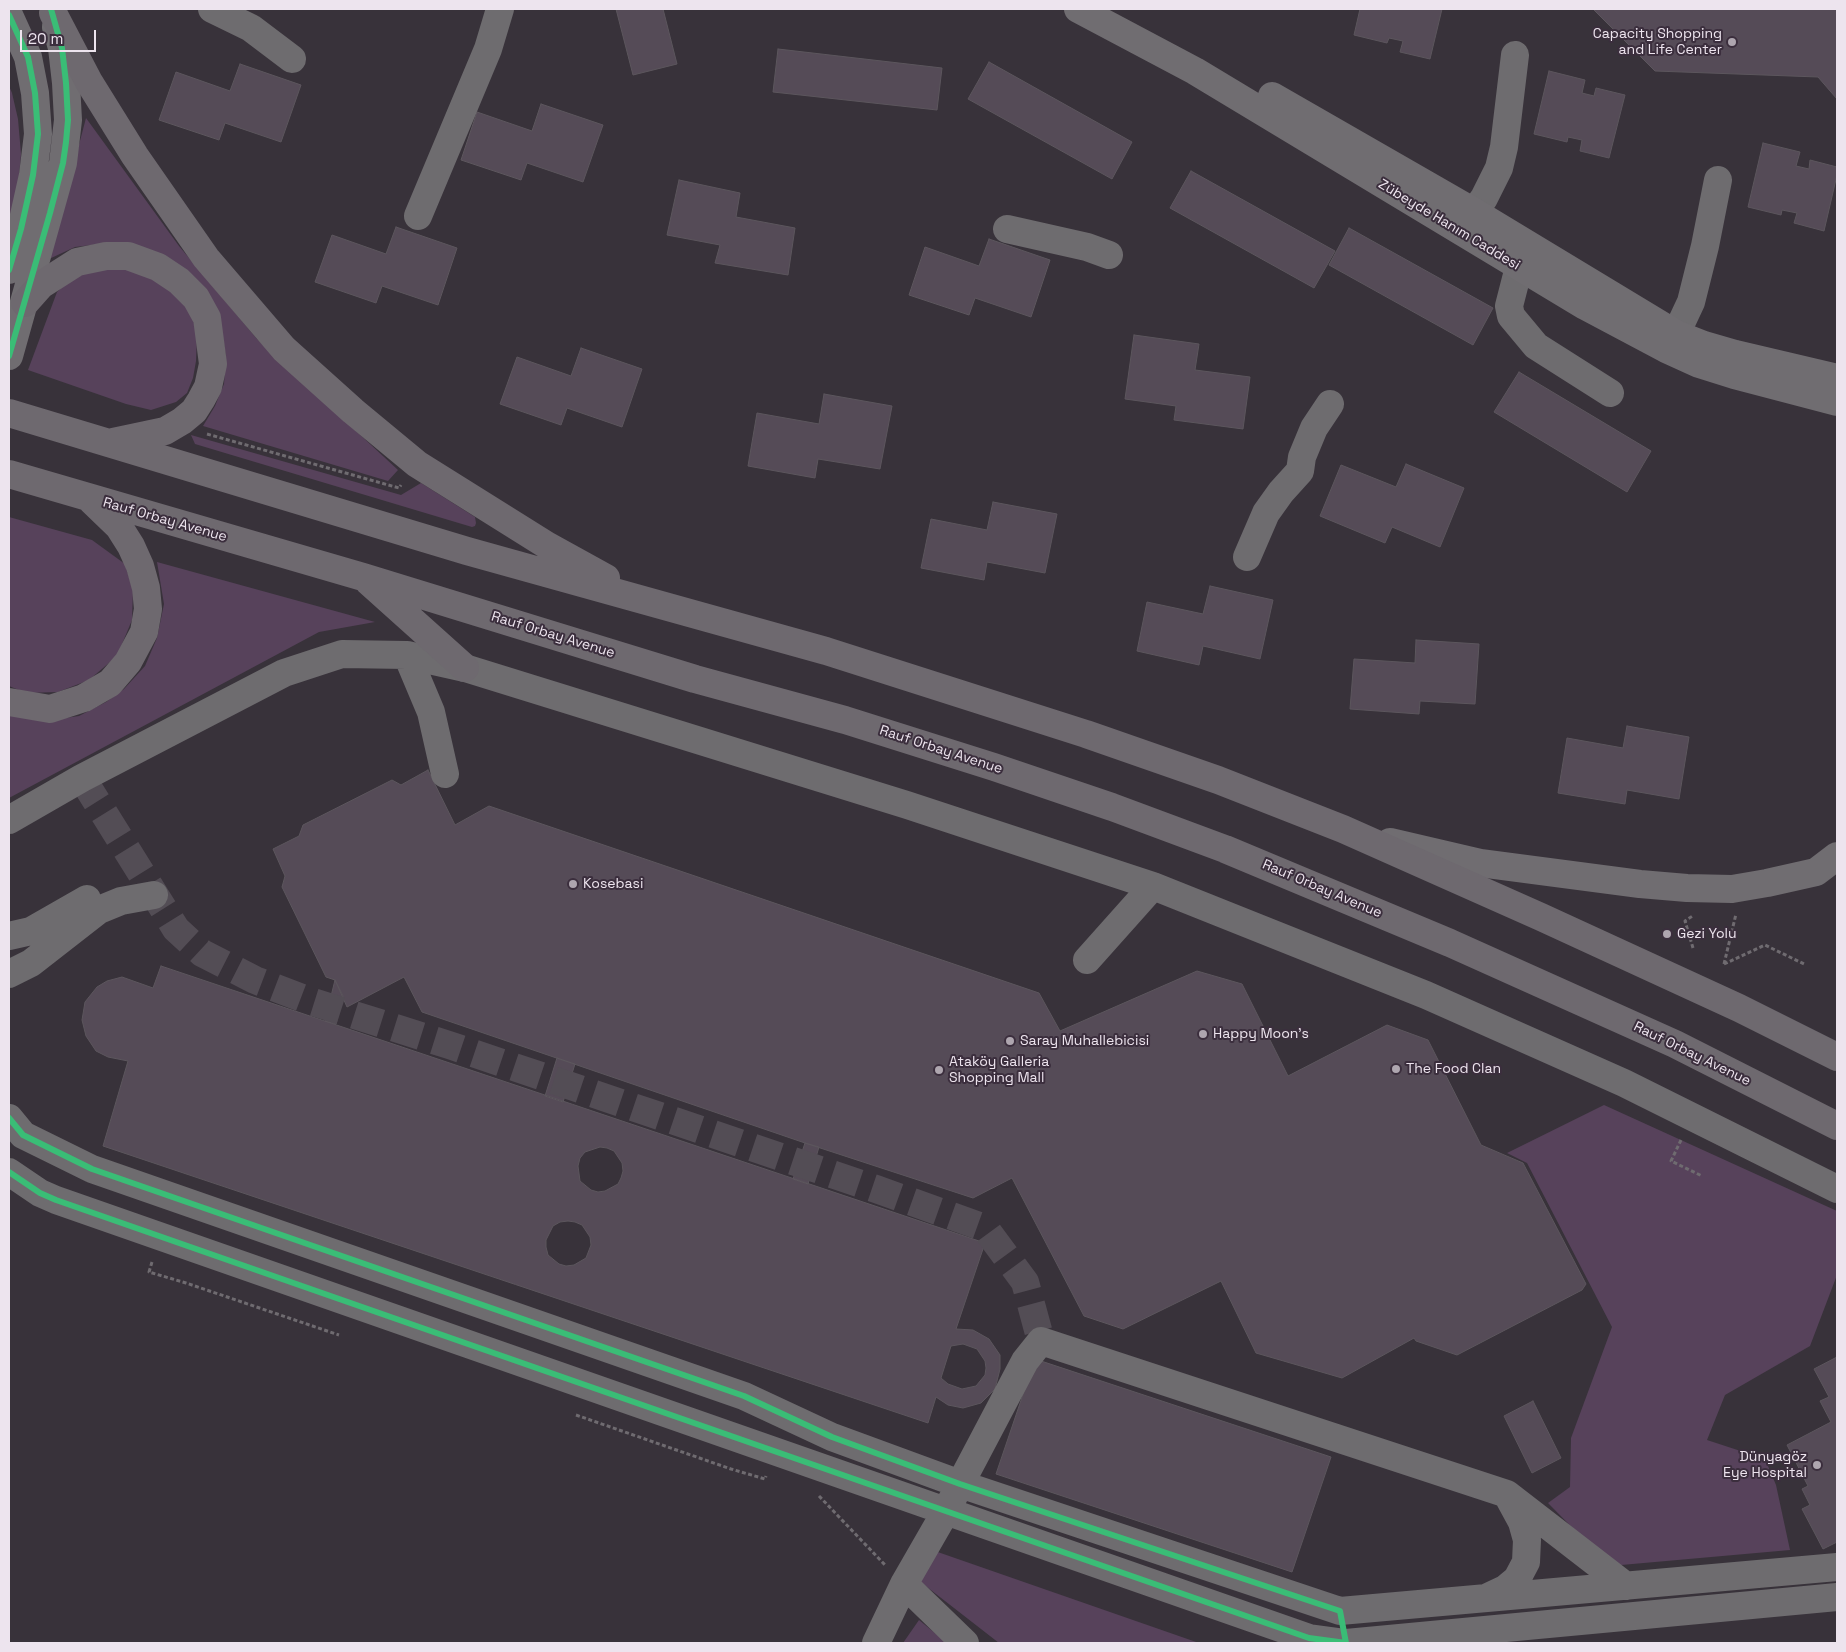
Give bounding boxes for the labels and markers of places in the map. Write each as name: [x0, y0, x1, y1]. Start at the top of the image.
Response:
place label: Capacity Shopping and Life Center: [1593, 26, 1722, 58]
marker: Capacity Shopping and Life Center: [1726, 36, 1738, 48]
place label: Kosebasi: [583, 876, 643, 892]
marker: Kosebasi: [567, 878, 579, 890]
place label: Gezi Yolu: [1677, 926, 1737, 942]
marker: Gezi Yolu: [1661, 928, 1673, 940]
place label: Happy Moon's: [1213, 1026, 1309, 1042]
marker: Happy Moon's: [1197, 1028, 1209, 1040]
place label: Saray Muhallebicisi: [1020, 1033, 1149, 1049]
marker: Saray Muhallebicisi: [1004, 1035, 1016, 1047]
place label: Ataköy Galleria Shopping Mall: [949, 1054, 1049, 1086]
place label: The Food Clan: [1406, 1061, 1501, 1077]
marker: The Food Clan: [1390, 1063, 1402, 1075]
marker: Ataköy Galleria Shopping Mall: [933, 1064, 945, 1076]
place label: Dünyagöz Eye Hospital: [1723, 1449, 1807, 1481]
marker: Dünyagöz Eye Hospital: [1811, 1459, 1823, 1471]

